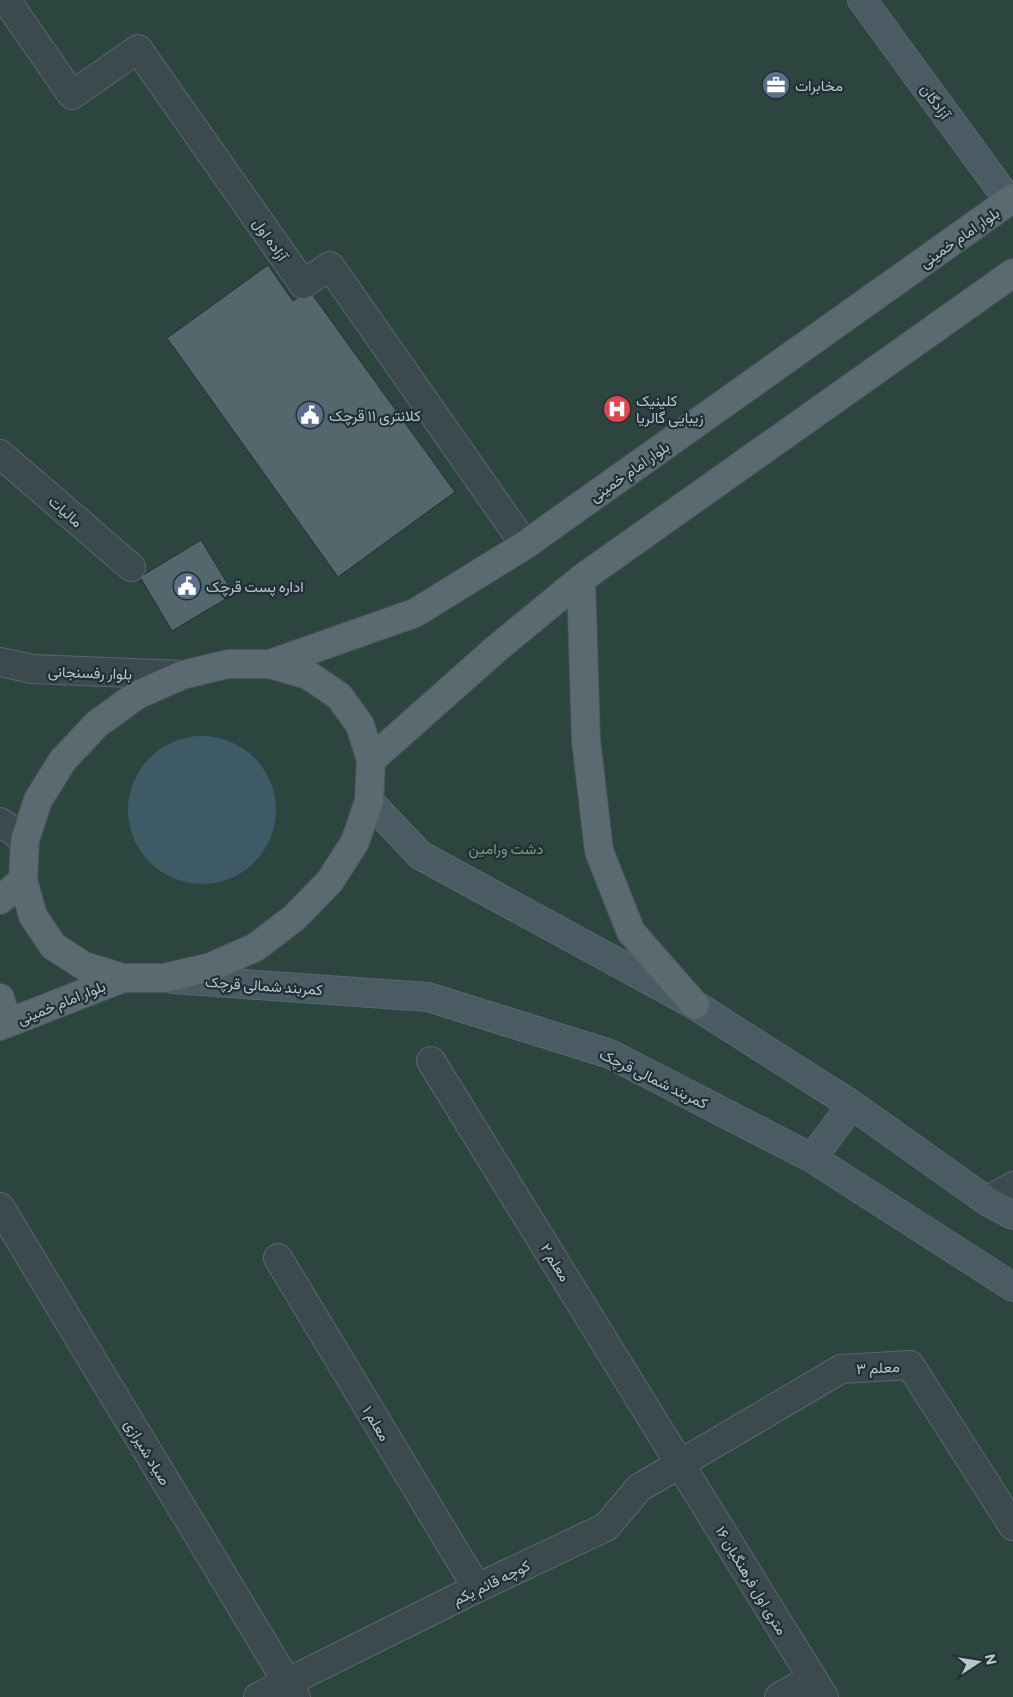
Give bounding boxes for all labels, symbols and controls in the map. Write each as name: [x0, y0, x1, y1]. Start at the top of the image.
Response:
office icon: مخابرات: [761, 70, 791, 100]
place label: مخابرات: [795, 76, 843, 95]
street label: آزادگان: [917, 80, 956, 124]
street label: بلوار امام خمینی: [916, 203, 1004, 273]
street label: آزاده اول: [249, 214, 293, 266]
place label: کلینیک زیبایی گالریا: [636, 391, 704, 428]
hospital icon: کلینیک زیبایی گالریا: [602, 394, 632, 424]
public building icon: کلانتری ۱۱ قرچک: [295, 400, 325, 430]
place label: کلانتری ۱۱ قرچک: [329, 406, 421, 426]
street label: بلوار امام خمینی: [586, 437, 674, 507]
street label: مالیات: [45, 492, 87, 531]
public building icon: اداره پست قرچک: [172, 571, 202, 601]
place label: اداره پست قرچک: [206, 577, 304, 597]
street label: بلوار رفسنجانی: [48, 662, 132, 684]
park label: دشت ورامین: [469, 839, 543, 859]
street label: کمربند شمالی قرچک: [204, 972, 324, 1000]
street label: بلوار امام خمینی: [14, 976, 108, 1030]
street label: کمربند شمالی قرچک: [596, 1044, 711, 1114]
street label: معلم ۲: [536, 1240, 575, 1285]
street label: معلم ۳: [856, 1357, 900, 1379]
street label: معلم ۱: [358, 1402, 395, 1445]
street label: صیاد شیرازی: [120, 1416, 175, 1489]
street label: ۱۶ متری اول فرهنگیان: [711, 1522, 792, 1639]
street label: کوچه قائم یکم: [449, 1555, 534, 1610]
north arrow: [953, 1637, 1003, 1687]
text: N: [982, 1652, 1001, 1666]

